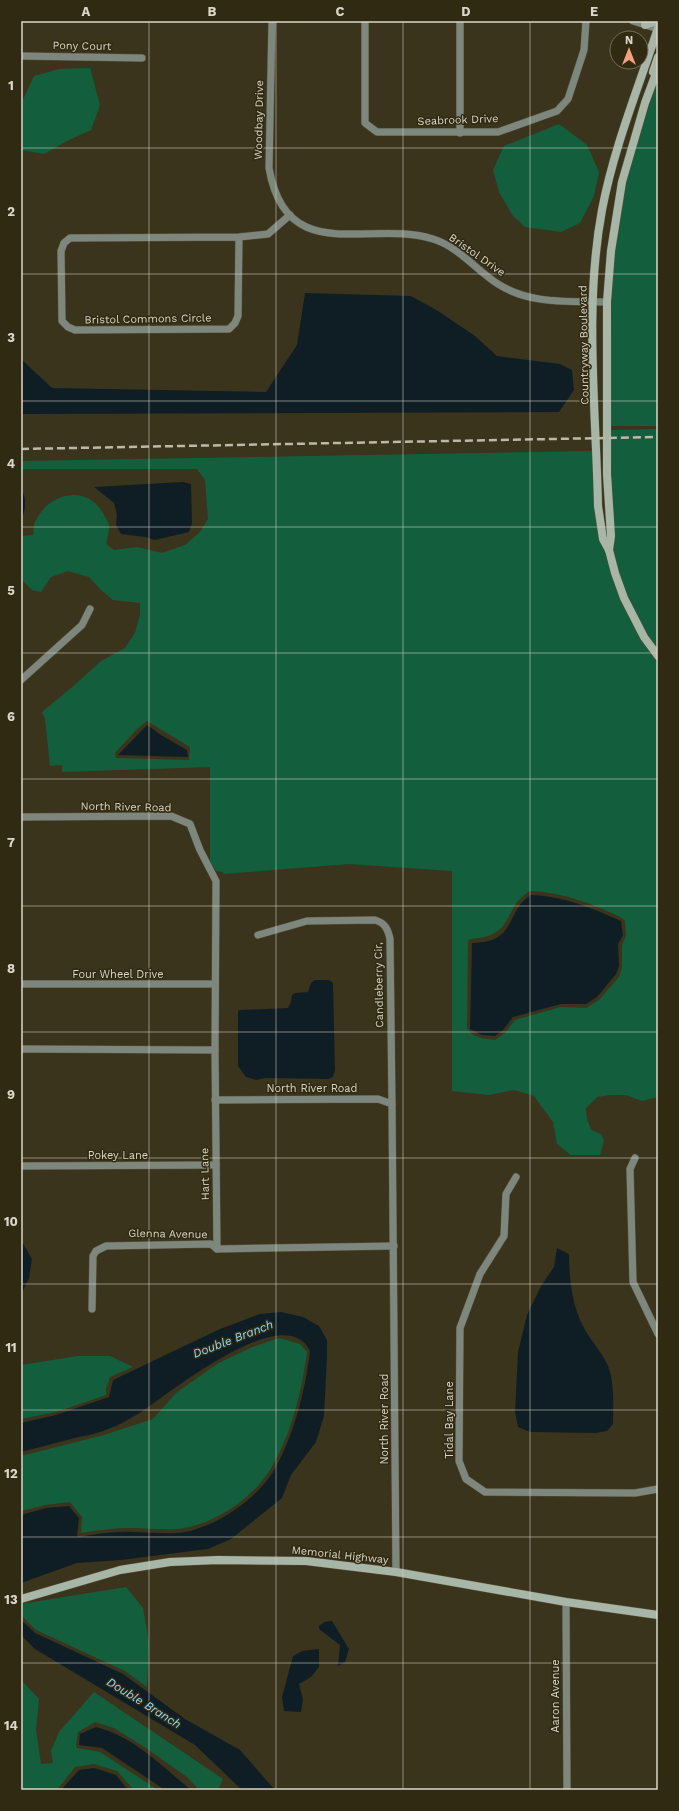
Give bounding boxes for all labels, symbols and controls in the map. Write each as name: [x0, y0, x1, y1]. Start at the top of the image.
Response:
text: A: [82, 4, 91, 19]
text: B: [208, 4, 217, 19]
text: C: [336, 4, 345, 19]
text: D: [461, 4, 471, 19]
text: E: [590, 4, 598, 19]
north arrow: [609, 30, 649, 70]
text: N: [625, 34, 633, 47]
street label: Pony Court: [53, 39, 112, 53]
text: 1: [8, 78, 14, 93]
street label: Woodbay Drive: [252, 80, 266, 160]
street label: Seabrook Drive: [417, 112, 499, 128]
text: 2: [7, 204, 15, 219]
street label: Bristol Drive: [446, 231, 508, 279]
street label: Countryway Boulevard: [576, 285, 592, 405]
street label: Bristol Commons Circle: [84, 311, 212, 327]
text: 3: [7, 330, 15, 345]
text: 4: [7, 456, 16, 471]
text: 5: [7, 583, 15, 598]
text: 6: [7, 709, 15, 724]
street label: North River Road: [80, 800, 172, 814]
text: 7: [7, 835, 15, 850]
street label: Candleberry Cir,: [372, 942, 386, 1028]
text: 8: [7, 961, 15, 976]
street label: Four Wheel Drive: [72, 968, 164, 981]
street label: North River Road: [266, 1082, 358, 1095]
text: 9: [7, 1087, 15, 1102]
street label: Hart Lane: [198, 1148, 212, 1200]
street label: Pokey Lane: [88, 1149, 148, 1162]
text: 10: [4, 1214, 18, 1229]
street label: Glenna Avenue: [128, 1227, 208, 1241]
water label: Double Branch: [191, 1317, 275, 1361]
text: 11: [5, 1340, 17, 1355]
street label: North River Road: [378, 1373, 391, 1465]
street label: Tidal Bay Lane: [443, 1381, 456, 1459]
text: 12: [4, 1466, 18, 1481]
street label: Memorial Highway: [291, 1543, 389, 1567]
text: 13: [4, 1592, 18, 1607]
street label: Aaron Avenue: [549, 1659, 562, 1733]
water label: Double Branch: [104, 1675, 184, 1731]
text: 14: [4, 1718, 19, 1733]

